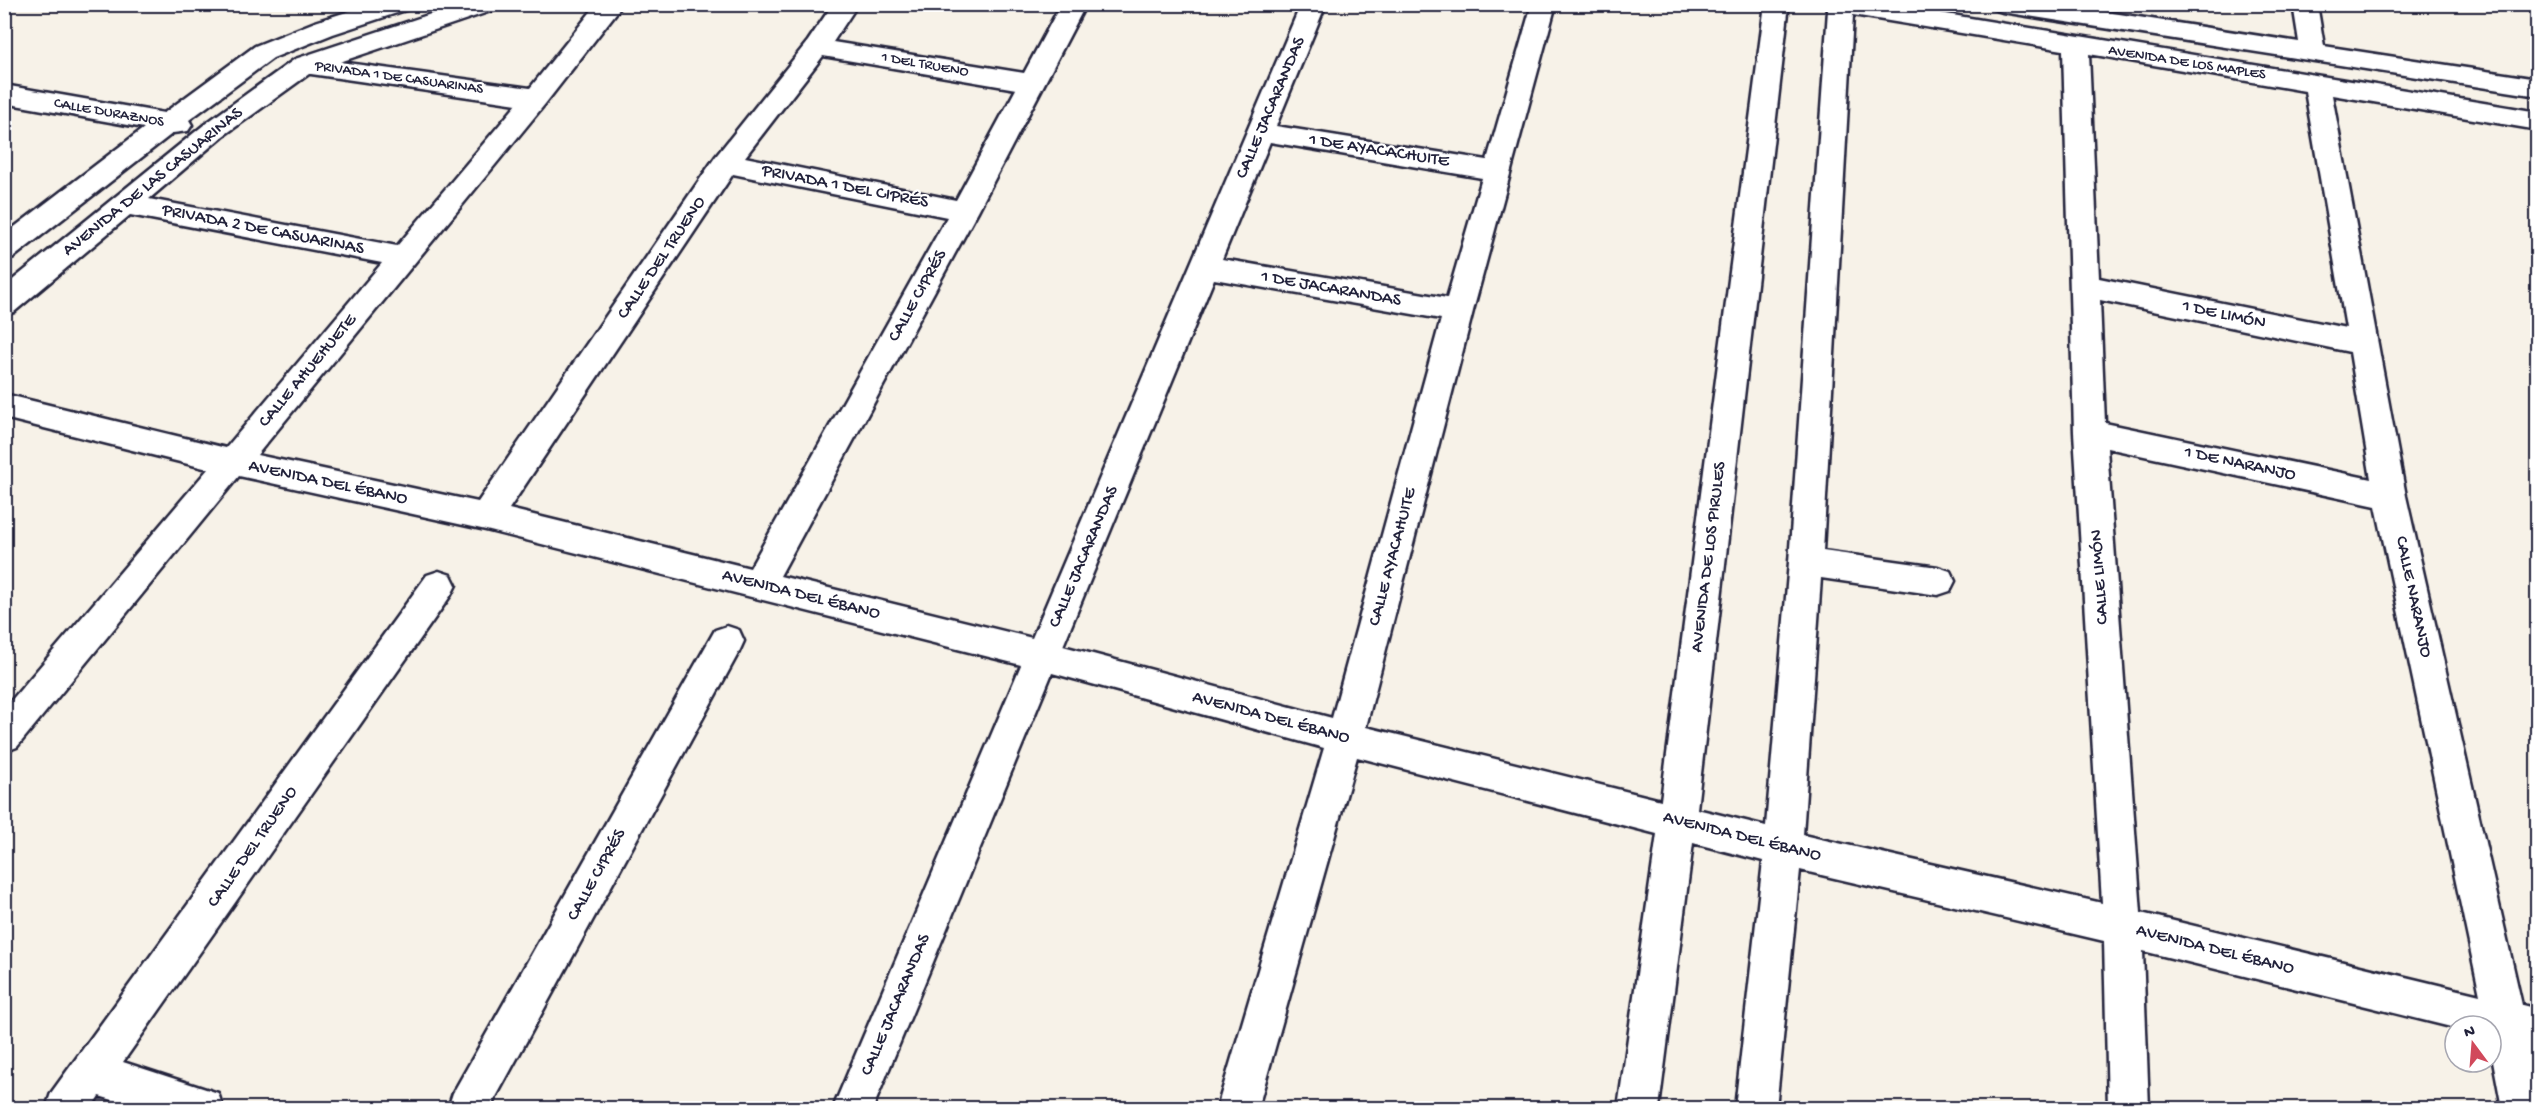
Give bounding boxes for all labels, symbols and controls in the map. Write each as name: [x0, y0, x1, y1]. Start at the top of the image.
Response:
street label: CALLE JACARANDAS: [1232, 33, 1311, 182]
street label: AVENIDA DE LOS MAPLES: [2107, 42, 2267, 84]
street label: 1 DEL TRUENO: [879, 48, 970, 82]
street label: PRIVADA 1 DE CASUARINAS: [313, 57, 484, 99]
street label: CALLE DURAZNOS: [53, 94, 165, 132]
street label: AVENIDA DE LAS CASUARINAS: [59, 102, 248, 261]
street label: 1 DE AYACACHUITE: [1306, 129, 1451, 173]
street label: PRIVADA 1 DEL CIPRÉS: [759, 160, 931, 214]
street label: CALLE DEL TRUENO: [613, 193, 711, 323]
street label: PRIVADA 2 DE CASUARINAS: [159, 200, 366, 260]
street label: CALLE CIPRÉS: [884, 246, 952, 346]
street label: 1 DE JACARANDAS: [1258, 266, 1403, 312]
street label: 1 DE LIMÓN: [2179, 296, 2268, 334]
street label: CALLE AHUEHUETE: [254, 309, 362, 432]
street label: 1 DE NARANJO: [2181, 442, 2298, 486]
street label: AVENIDA DEL ÉBANO: [247, 456, 410, 510]
street label: AVENIDA DE LOS PIRULES: [1687, 460, 1731, 654]
street label: CALLE JACARANDAS: [1045, 482, 1124, 631]
street label: CALLE AYACAHUITE: [1364, 485, 1422, 628]
street label: CALLE LIMÓN: [2086, 529, 2114, 625]
street label: CALLE NARANJO: [2390, 534, 2436, 660]
street label: AVENIDA DEL ÉBANO: [720, 565, 882, 625]
street label: AVENIDA DEL ÉBANO: [1190, 687, 1352, 749]
street label: CALLE DEL TRUENO: [203, 782, 303, 912]
street label: AVENIDA DEL ÉBANO: [1661, 807, 1823, 867]
street label: CALLE CIPRÉS: [563, 825, 631, 925]
street label: AVENIDA DEL ÉBANO: [2134, 920, 2296, 980]
street label: CALLE JACARANDAS: [857, 930, 936, 1079]
north arrow: [2443, 1014, 2503, 1074]
text: N: [2462, 1022, 2478, 1044]

